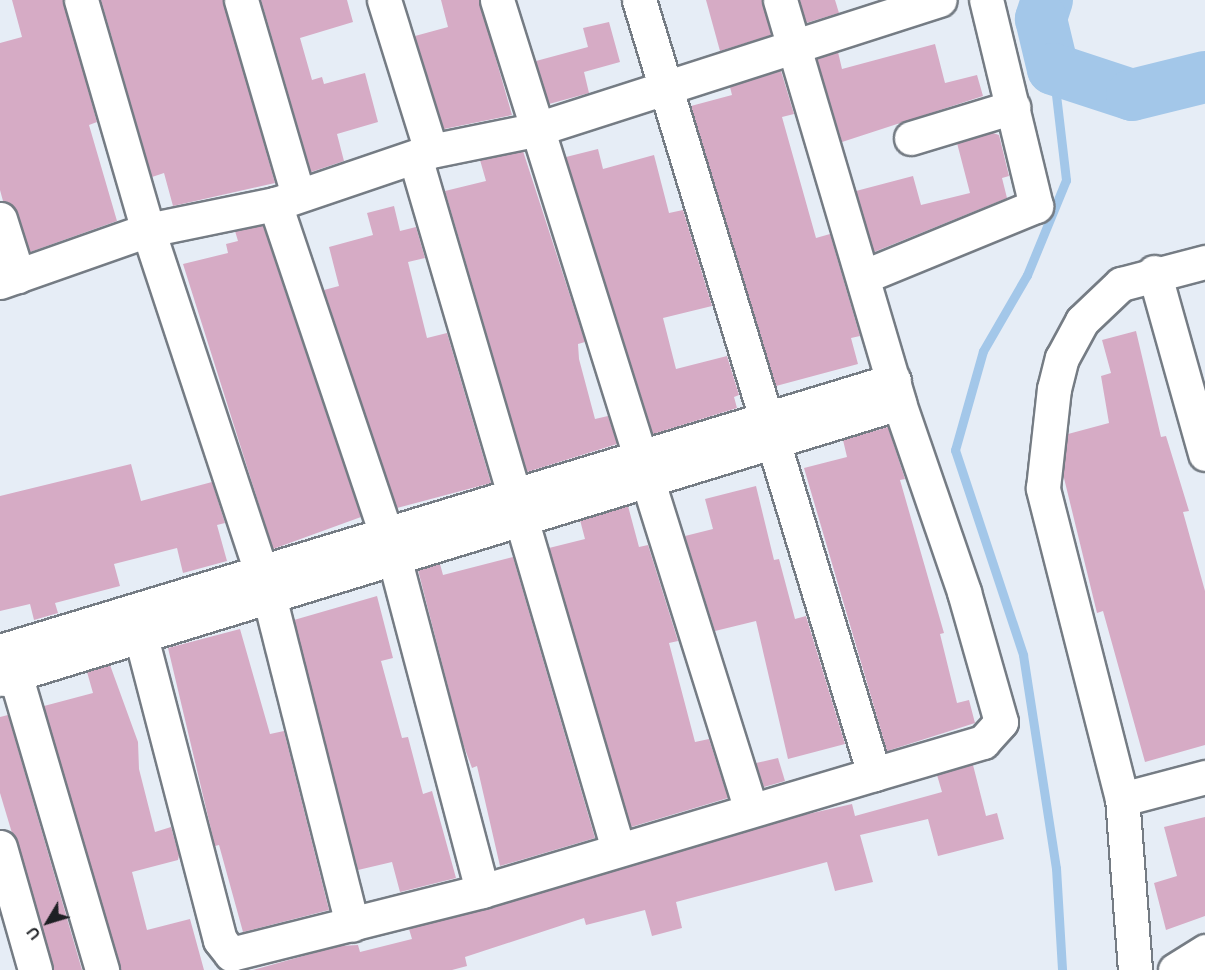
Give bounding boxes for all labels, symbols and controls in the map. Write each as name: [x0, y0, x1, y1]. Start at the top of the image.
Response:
north arrow: [18, 892, 78, 952]
text: U: [22, 923, 44, 944]

